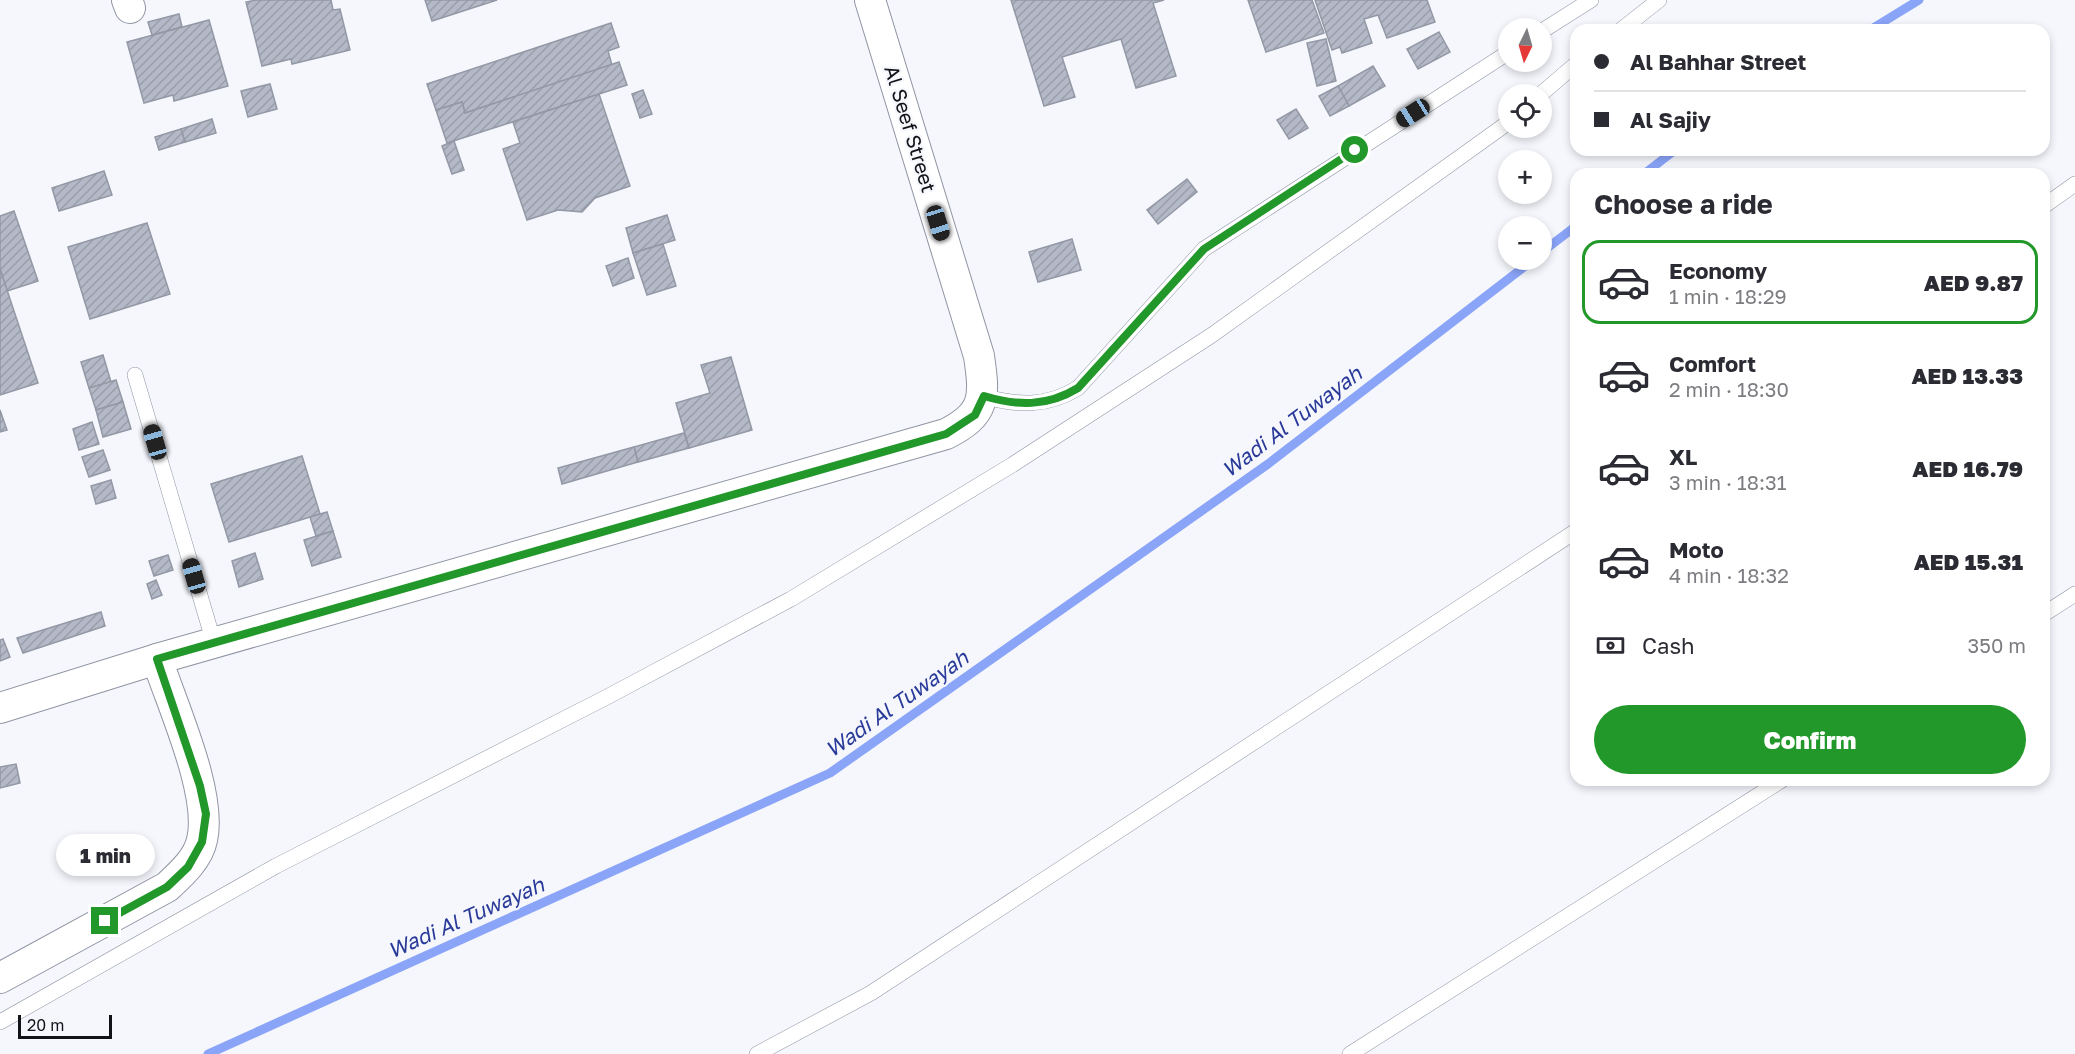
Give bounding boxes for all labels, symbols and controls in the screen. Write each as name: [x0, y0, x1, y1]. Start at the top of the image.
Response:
north arrow: [1498, 18, 1552, 72]
map controls: [1498, 18, 1552, 270]
text: Al Bahhar Street: [1630, 48, 1806, 75]
street label: Al Seef Street: [880, 62, 942, 195]
button: locate: [1498, 84, 1552, 138]
car: [1393, 96, 1433, 130]
text: Al Sajiy: [1630, 106, 1711, 133]
route start: [1341, 136, 1368, 163]
button: +: [1498, 150, 1552, 204]
text: Choose a ride: [1594, 188, 1773, 220]
car: [924, 203, 952, 243]
button: −: [1498, 216, 1552, 270]
icon: car: [1597, 255, 1651, 309]
text: Economy: [1669, 257, 1767, 284]
text: AED 9.87: [1924, 269, 2023, 296]
text: 1 min · 18:29: [1669, 284, 1787, 308]
icon: car: [1597, 348, 1651, 402]
text: Comfort: [1669, 350, 1756, 377]
water label: Wadi Al Tuwayah: [1216, 360, 1367, 482]
text: AED 13.33: [1911, 362, 2023, 389]
text: 2 min · 18:30: [1669, 377, 1789, 401]
car: [141, 422, 169, 462]
icon: car: [1597, 441, 1651, 495]
text: XL: [1669, 443, 1697, 470]
text: AED 16.79: [1912, 455, 2023, 482]
text: 3 min · 18:31: [1669, 470, 1786, 494]
icon: car: [1597, 534, 1651, 588]
text: Moto: [1669, 536, 1724, 563]
text: AED 15.31: [1914, 548, 2023, 575]
car: [180, 556, 208, 596]
text: 4 min · 18:32: [1669, 563, 1789, 587]
icon: cash: [1594, 629, 1627, 662]
text: Cash: [1642, 632, 1695, 659]
text: 350 m: [1968, 633, 2026, 657]
water label: Wadi Al Tuwayah: [820, 644, 974, 762]
button: Confirm: [1594, 705, 2026, 774]
callout: 1 min: [56, 834, 154, 876]
text: 1 min: [80, 843, 131, 867]
water label: Wadi Al Tuwayah: [383, 871, 549, 963]
route end: [91, 907, 118, 934]
scale bar: [18, 1012, 112, 1040]
text: 20 m: [27, 1015, 64, 1035]

